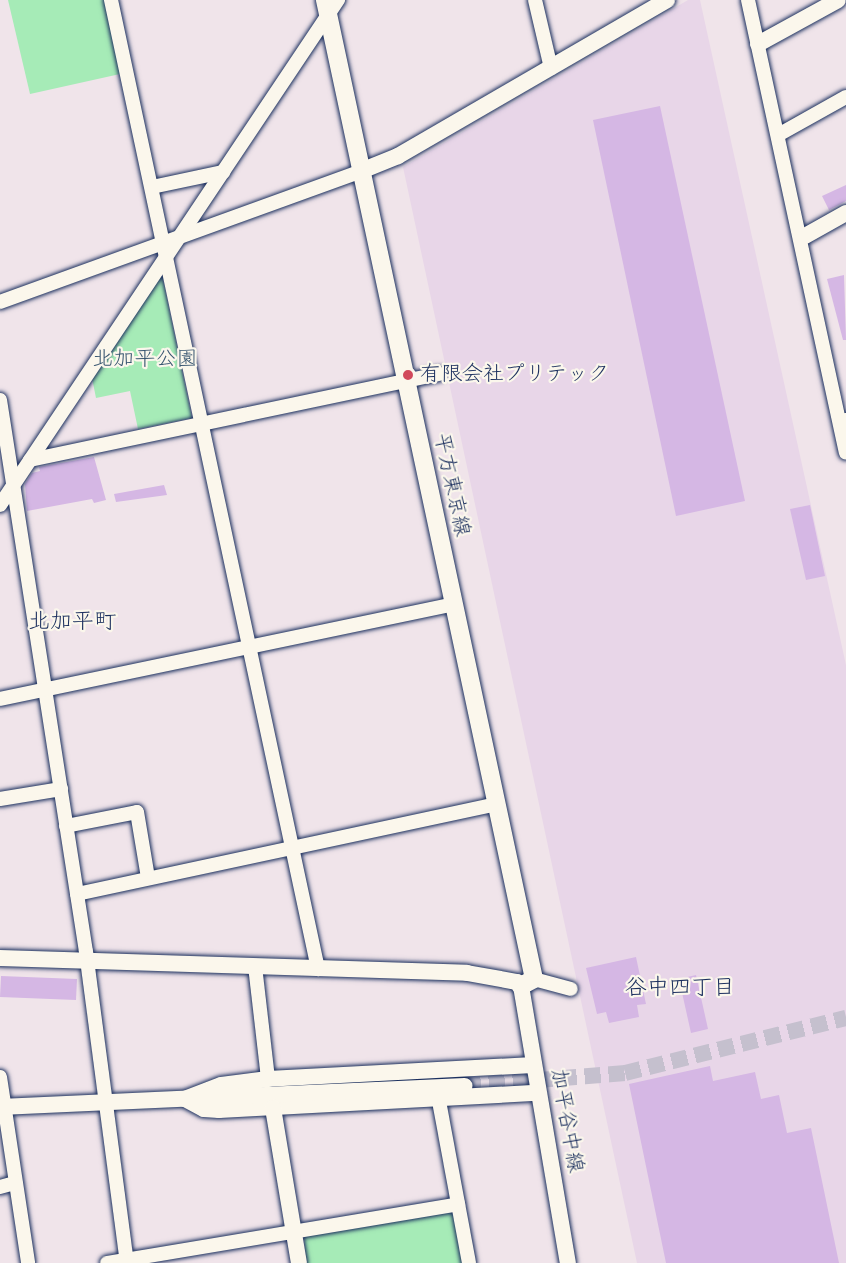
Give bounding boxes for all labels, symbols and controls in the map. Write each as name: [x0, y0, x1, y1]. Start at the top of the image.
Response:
park label: 北加平公園: [93, 347, 197, 373]
place label: 有限会社プリテック: [420, 362, 609, 388]
marker: 有限会社プリテック: [401, 368, 415, 382]
street label: 平方東京線: [428, 431, 474, 539]
district label: 北加平町: [28, 610, 116, 636]
district label: 谷中四丁目: [625, 976, 735, 1002]
street label: 加平谷中線: [544, 1067, 588, 1175]

